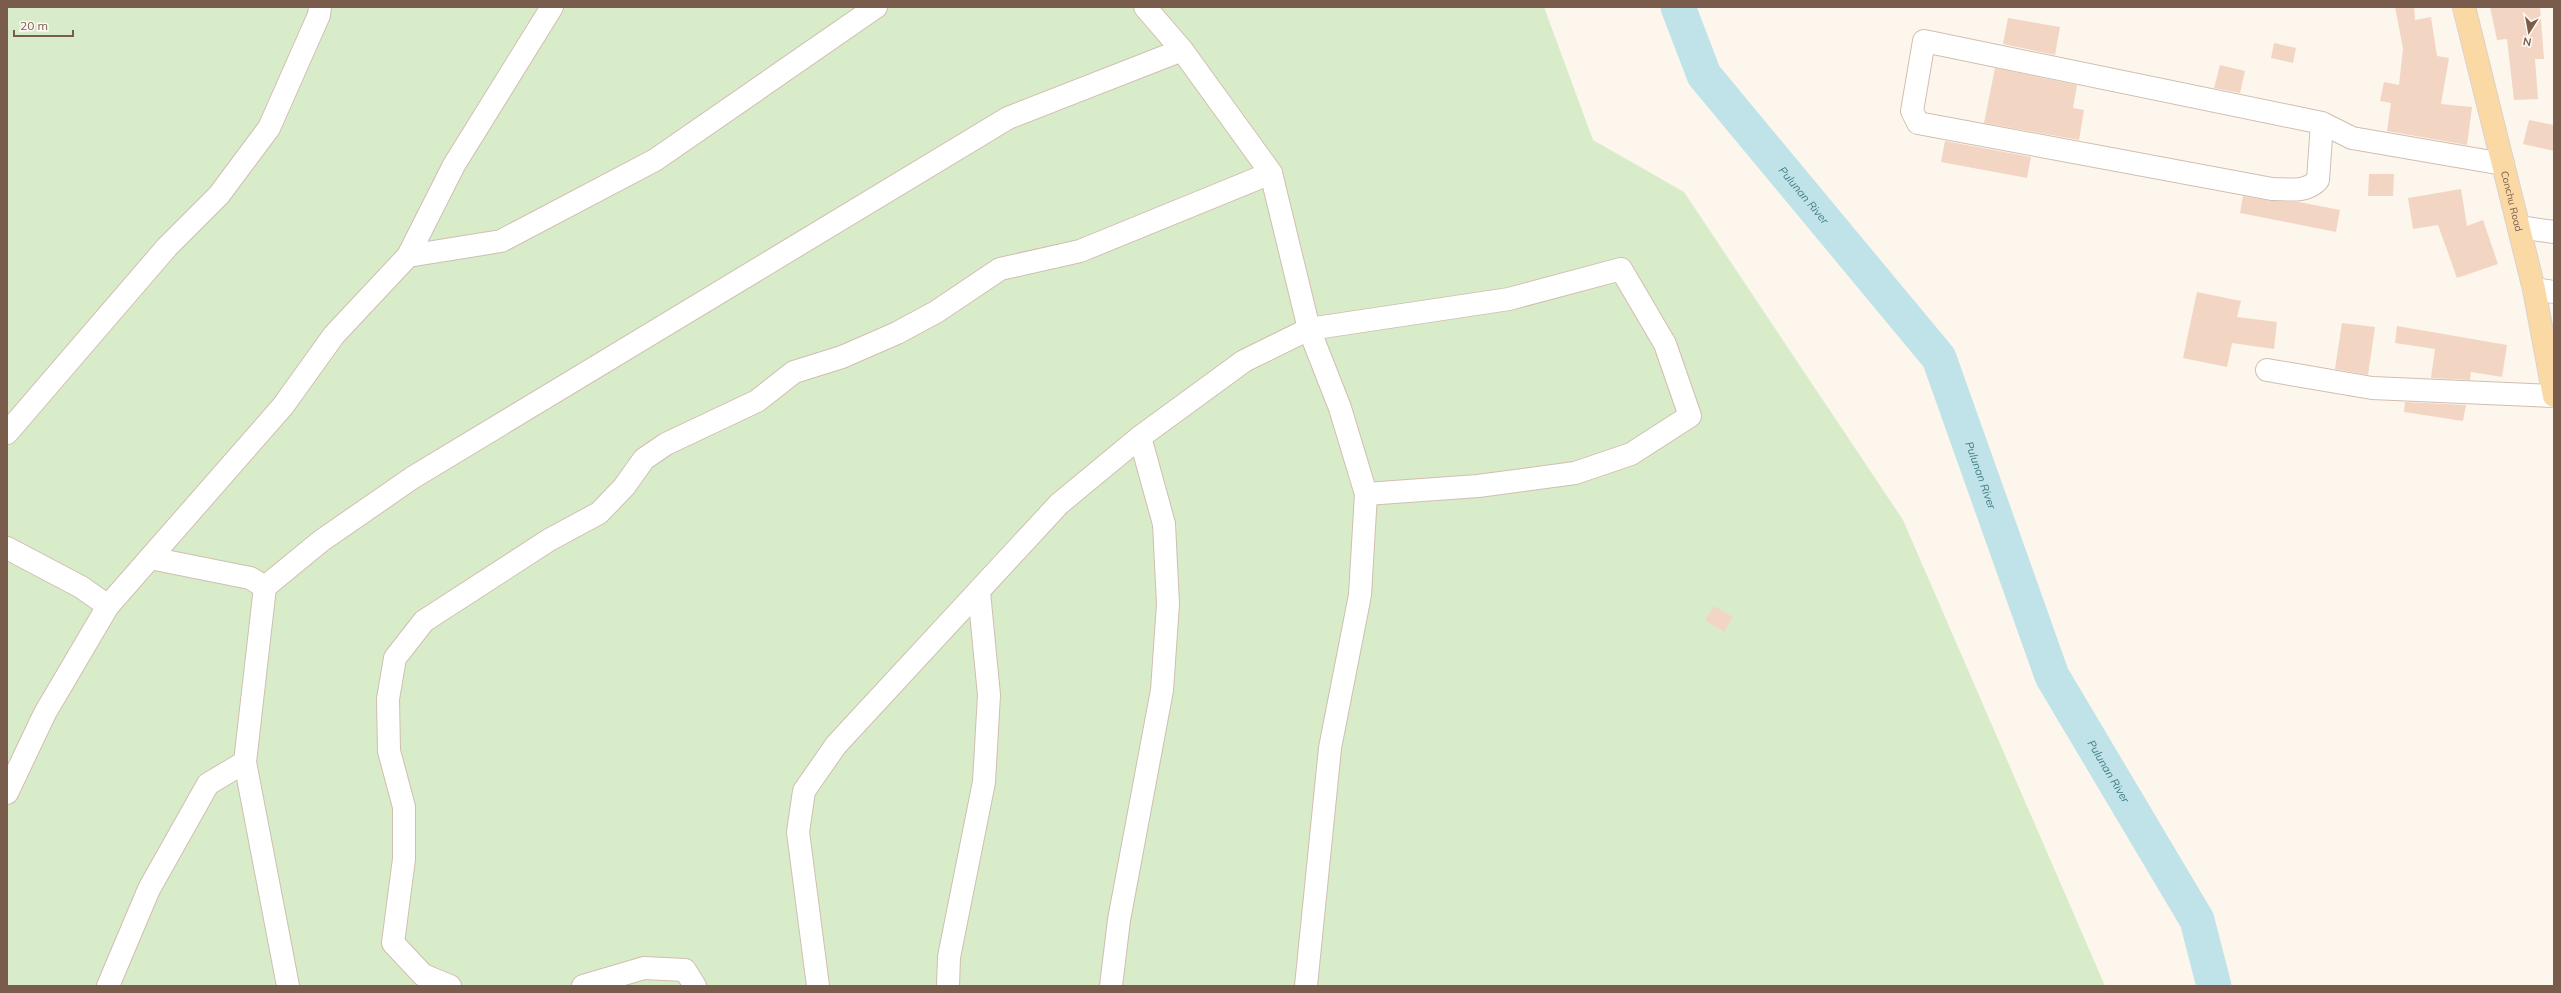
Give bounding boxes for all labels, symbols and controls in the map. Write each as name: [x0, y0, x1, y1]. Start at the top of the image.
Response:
scale bar: [14, 12, 73, 38]
north arrow: [2509, 12, 2549, 52]
text: 20 m: [20, 18, 48, 33]
text: N: [2522, 34, 2533, 49]
water label: Pulunan River: [1776, 163, 1832, 228]
street label: Conchu Road: [2498, 170, 2525, 233]
water label: Pulunan River: [1962, 439, 1999, 512]
water label: Pulunan River: [2085, 737, 2133, 806]

